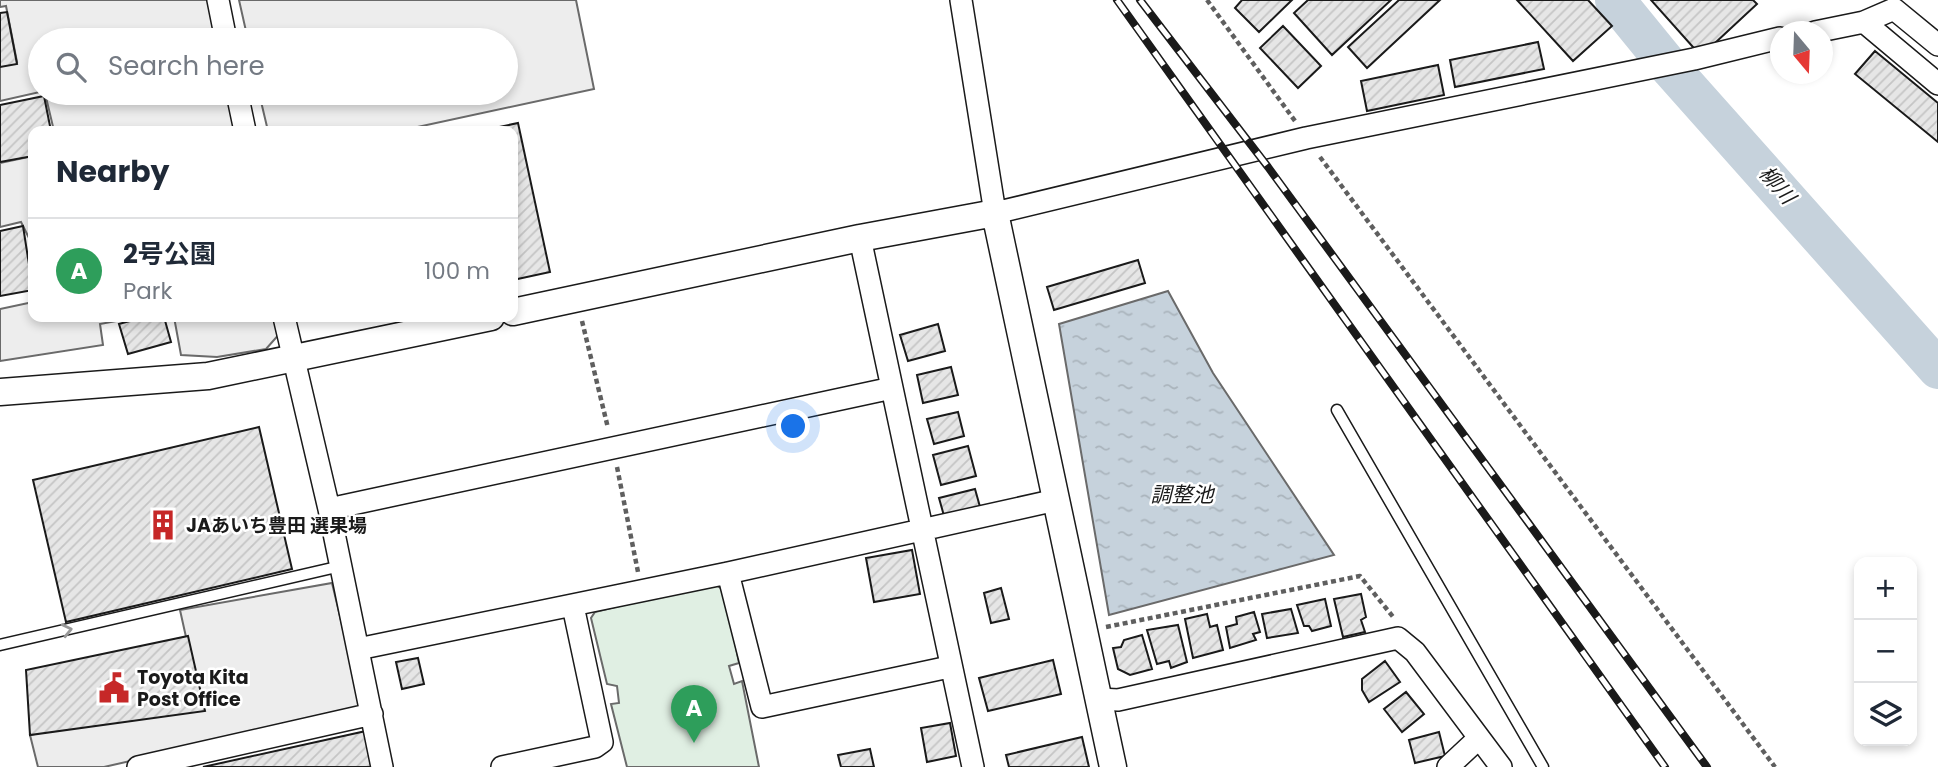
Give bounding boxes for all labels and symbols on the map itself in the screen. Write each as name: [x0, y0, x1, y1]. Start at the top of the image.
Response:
north arrow: [1770, 21, 1833, 84]
water label: 柳川: [1753, 159, 1803, 212]
your location: [776, 409, 810, 443]
water label: 調整池: [1151, 480, 1215, 509]
building icon: JAあいち豊田 選果場: [146, 508, 180, 542]
place label: JAあいち豊田 選果場: [186, 512, 367, 539]
one-way arrow: [60, 623, 72, 638]
place label: Toyota Kita Post Office: [137, 664, 249, 713]
public building icon: Toyota Kita Post Office: [97, 671, 131, 705]
pin: A: [671, 685, 717, 743]

